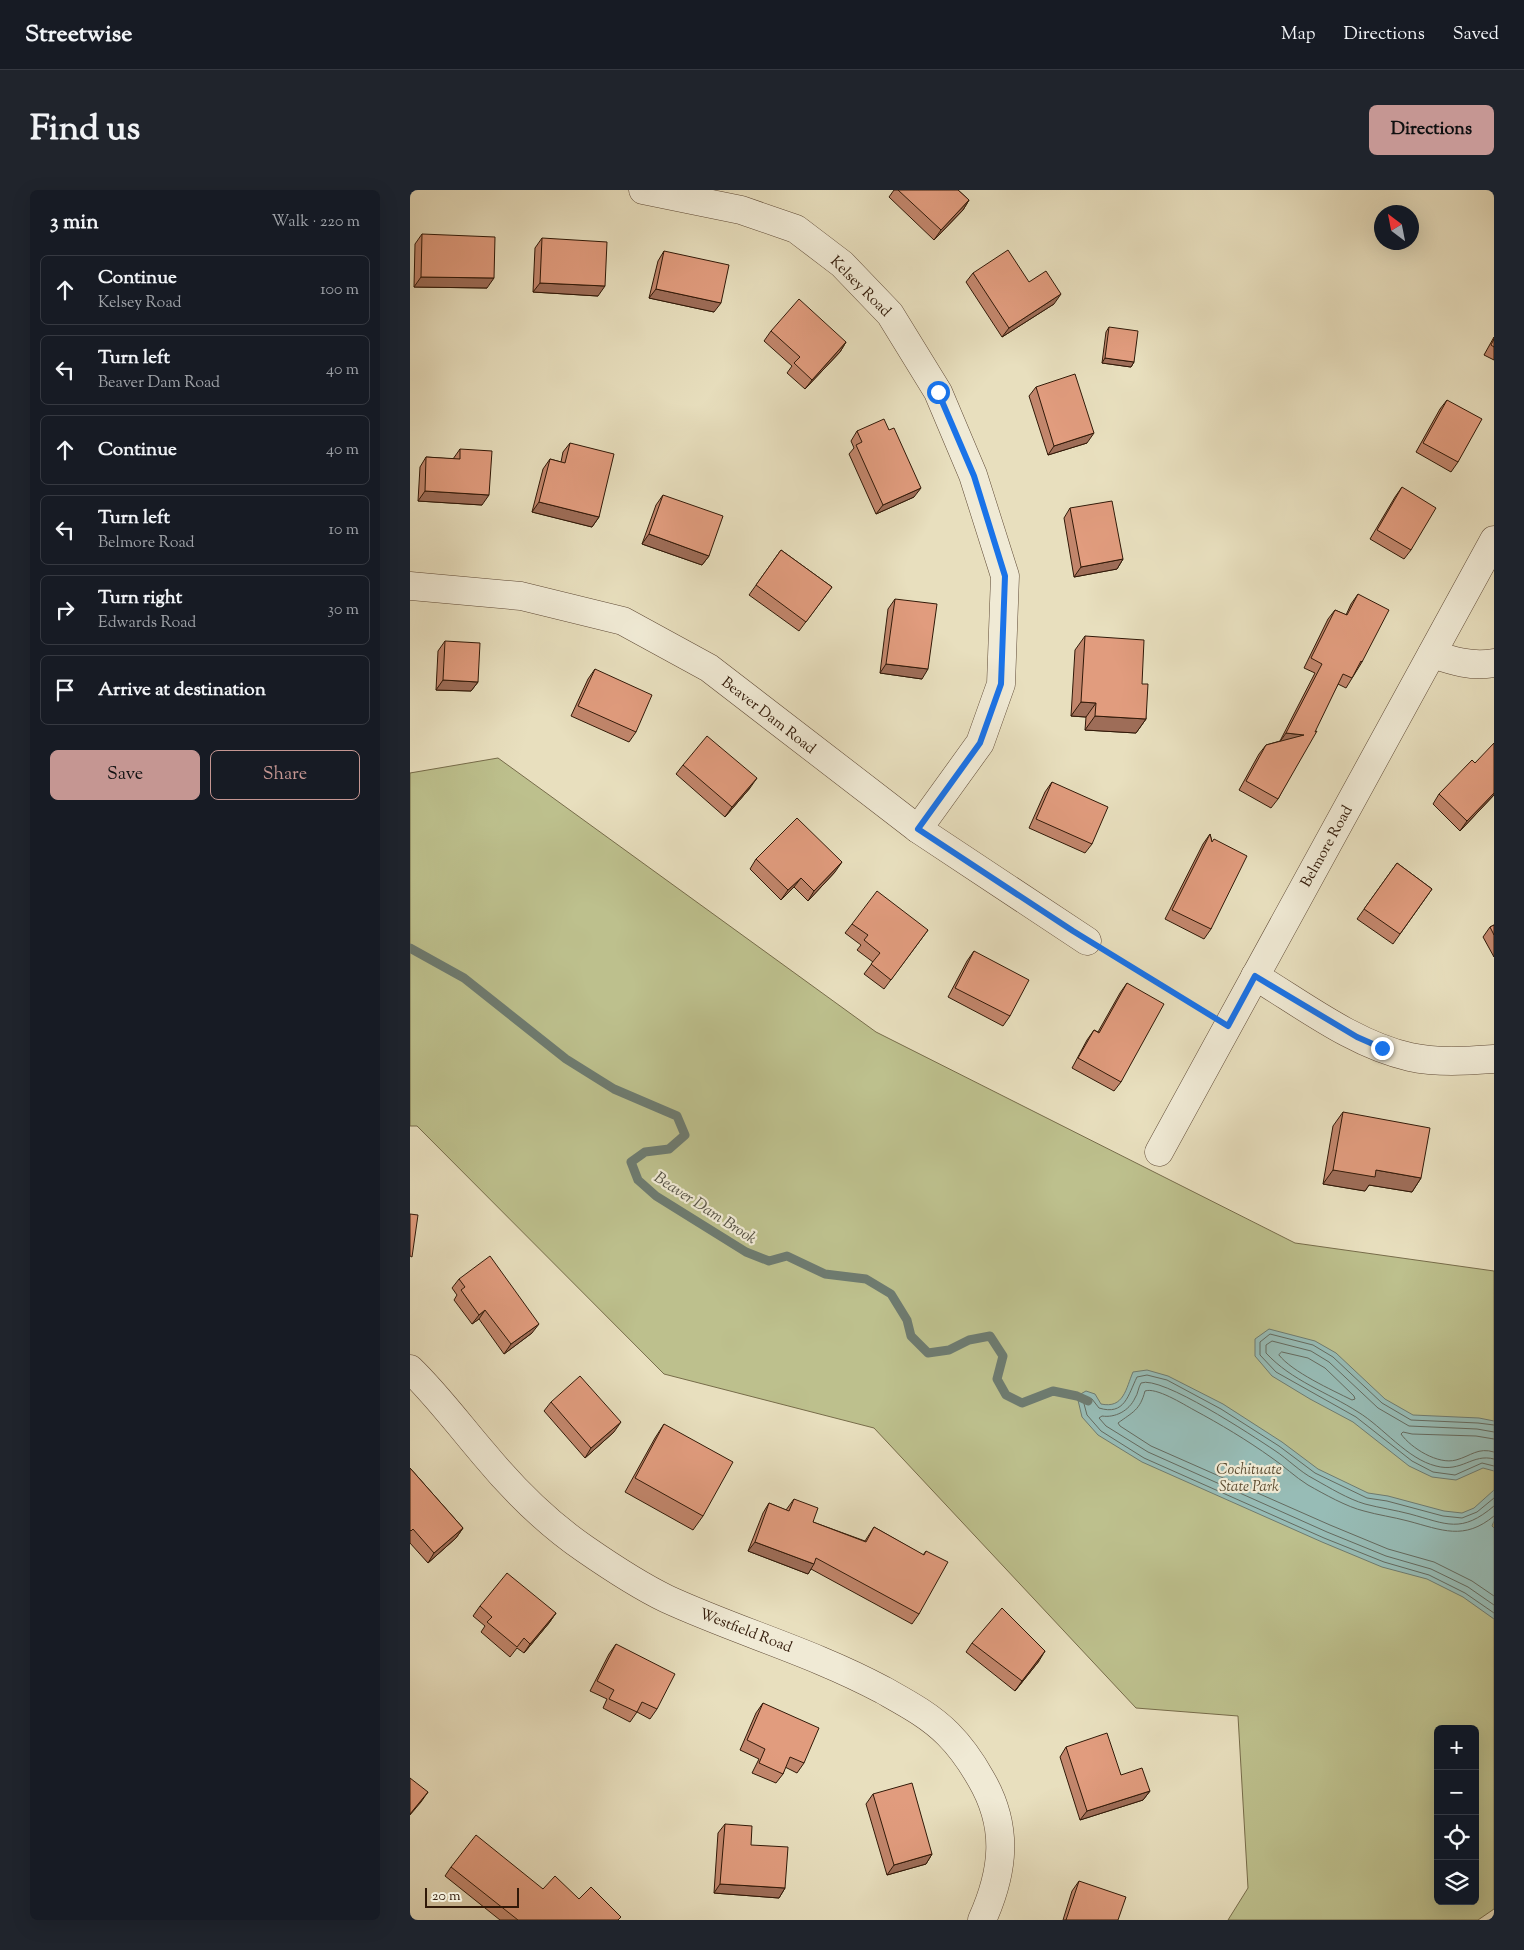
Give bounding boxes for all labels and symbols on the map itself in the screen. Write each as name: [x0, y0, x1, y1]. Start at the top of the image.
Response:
north arrow: [1374, 205, 1419, 250]
street label: Kelsey Road: [825, 252, 895, 323]
route start: [927, 381, 950, 404]
street label: Beaver Dam Road: [717, 673, 820, 760]
street label: Belmore Road: [1296, 802, 1359, 891]
route end: [1371, 1037, 1394, 1060]
water label: Beaver Dam Brook: [649, 1167, 760, 1251]
park label: Cochituate State Park: [1216, 1460, 1282, 1498]
street label: Westfield Road: [696, 1604, 795, 1659]
scale bar: [425, 1885, 519, 1908]

